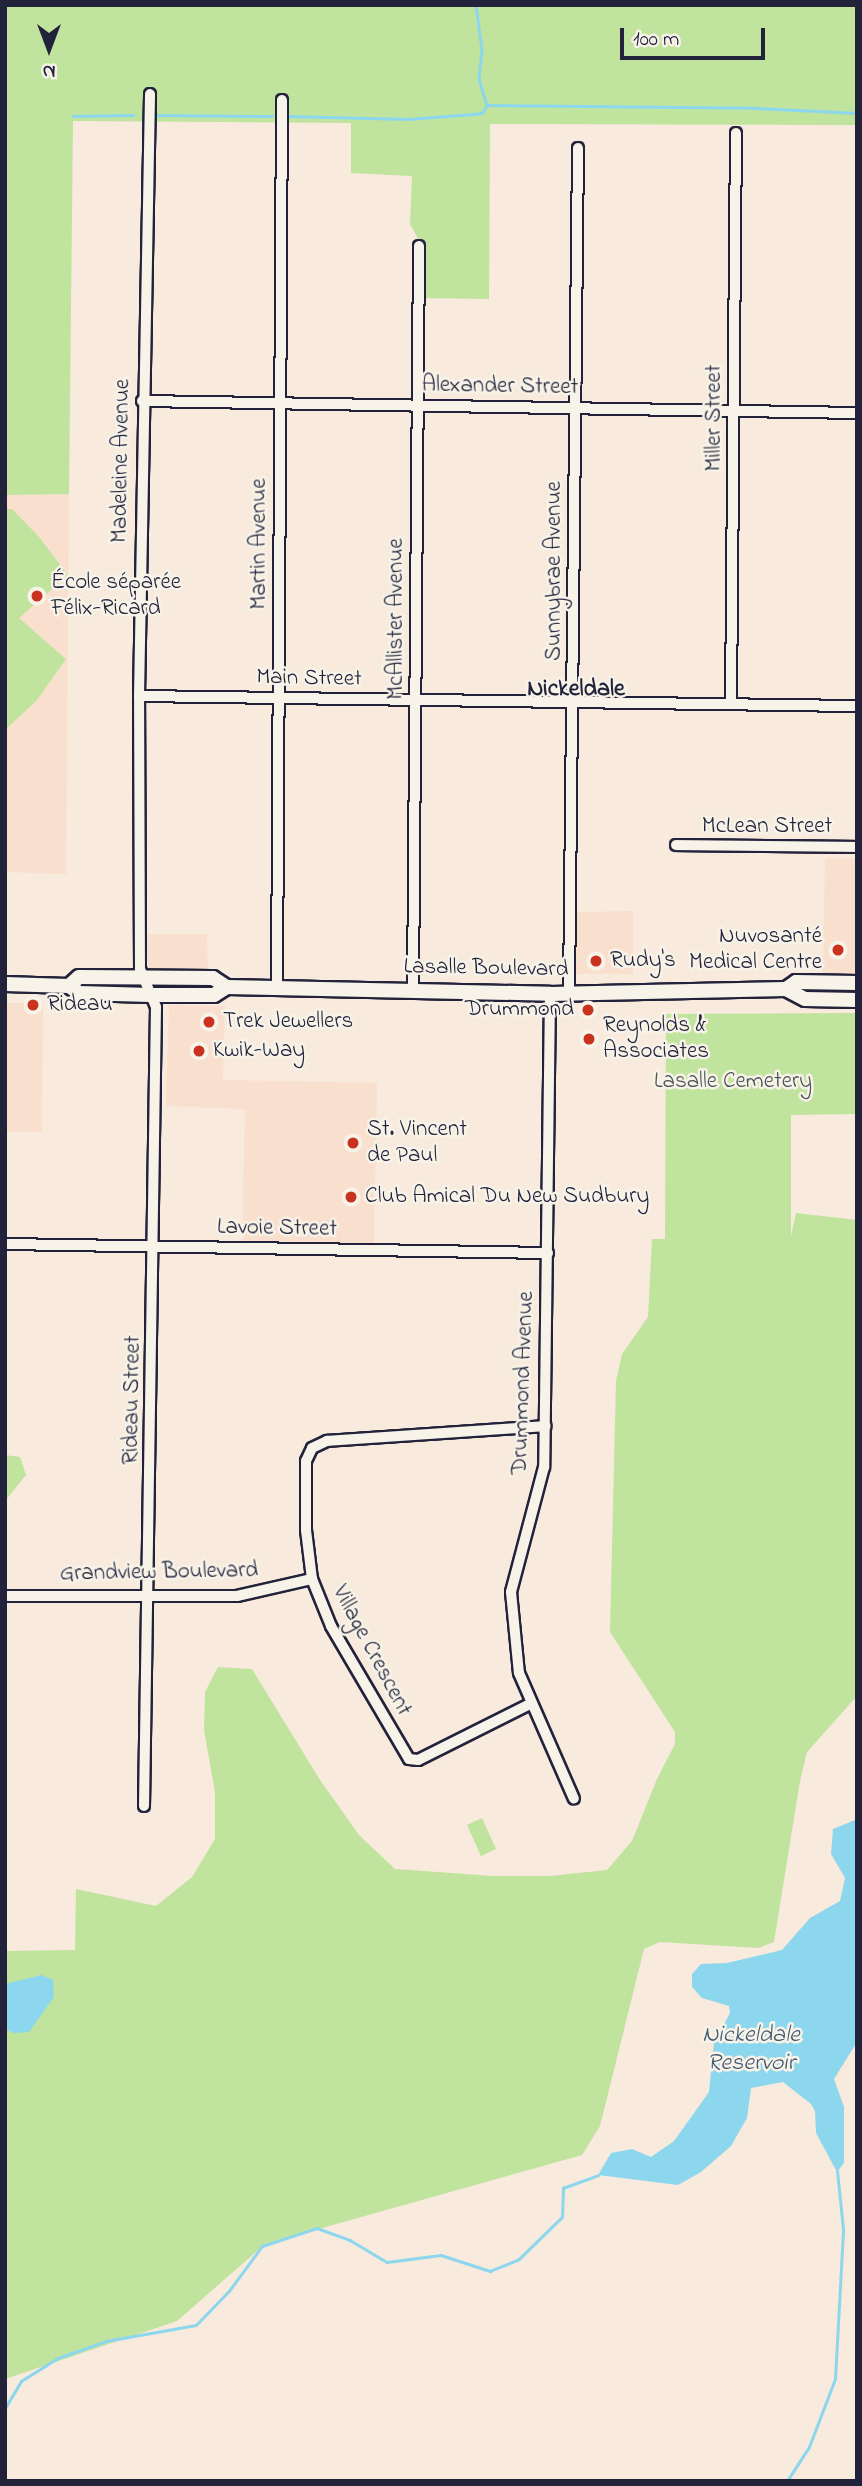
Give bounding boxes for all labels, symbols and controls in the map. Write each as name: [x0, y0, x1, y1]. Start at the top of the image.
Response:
north arrow: [14, 14, 84, 84]
scale bar: [624, 14, 769, 58]
text: 100 m: [633, 25, 679, 55]
text: N: [43, 57, 55, 84]
street label: Miller Street: [701, 365, 729, 471]
street label: Alexander Street: [422, 372, 578, 402]
street label: Madeleine Avenue: [107, 379, 137, 543]
street label: Martin Avenue: [246, 478, 274, 610]
street label: Sunnybrae Avenue: [541, 481, 569, 661]
street label: McAllister Avenue: [383, 538, 411, 700]
place label: École séparée Félix-Ricard: [51, 569, 181, 623]
marker: École séparée Félix-Ricard: [29, 588, 45, 604]
street label: Main Street: [256, 664, 362, 694]
district label: Nickeldale: [527, 676, 625, 704]
street label: McLean Street: [702, 813, 832, 841]
place label: Nuvosanté Medical Centre: [689, 923, 822, 977]
marker: Nuvosanté Medical Centre: [828, 940, 848, 960]
place label: Rudy's: [610, 947, 676, 975]
marker: Rudy's: [588, 953, 604, 969]
street label: Lasalle Boulevard: [403, 954, 569, 984]
place label: Rideau: [47, 991, 113, 1019]
place label: Drummond: [465, 996, 574, 1024]
marker: Rideau: [25, 997, 41, 1013]
marker: Drummond: [580, 1002, 596, 1018]
place label: Trek Jewellers: [223, 1008, 353, 1036]
place label: Reynolds & Associates: [603, 1012, 709, 1066]
marker: Trek Jewellers: [201, 1014, 217, 1030]
marker: Reynolds & Associates: [581, 1031, 597, 1047]
place label: Kwik-Way: [213, 1037, 305, 1065]
marker: Kwik-Way: [191, 1043, 207, 1059]
park label: Lasalle Cemetery: [654, 1068, 812, 1096]
place label: St. Vincent de Paul: [367, 1116, 467, 1170]
marker: St. Vincent de Paul: [345, 1135, 361, 1151]
place label: Club Amical Du New Sudbury: [365, 1183, 649, 1211]
marker: Club Amical Du New Sudbury: [343, 1189, 359, 1205]
street label: Lavoie Street: [217, 1214, 337, 1244]
street label: Drummond Avenue: [507, 1291, 541, 1475]
street label: Rideau Street: [118, 1335, 148, 1465]
street label: Grandview Boulevard: [60, 1557, 258, 1589]
street label: Village Crescent: [325, 1581, 417, 1721]
water label: Nickeldale Reservoir: [702, 2022, 800, 2078]

